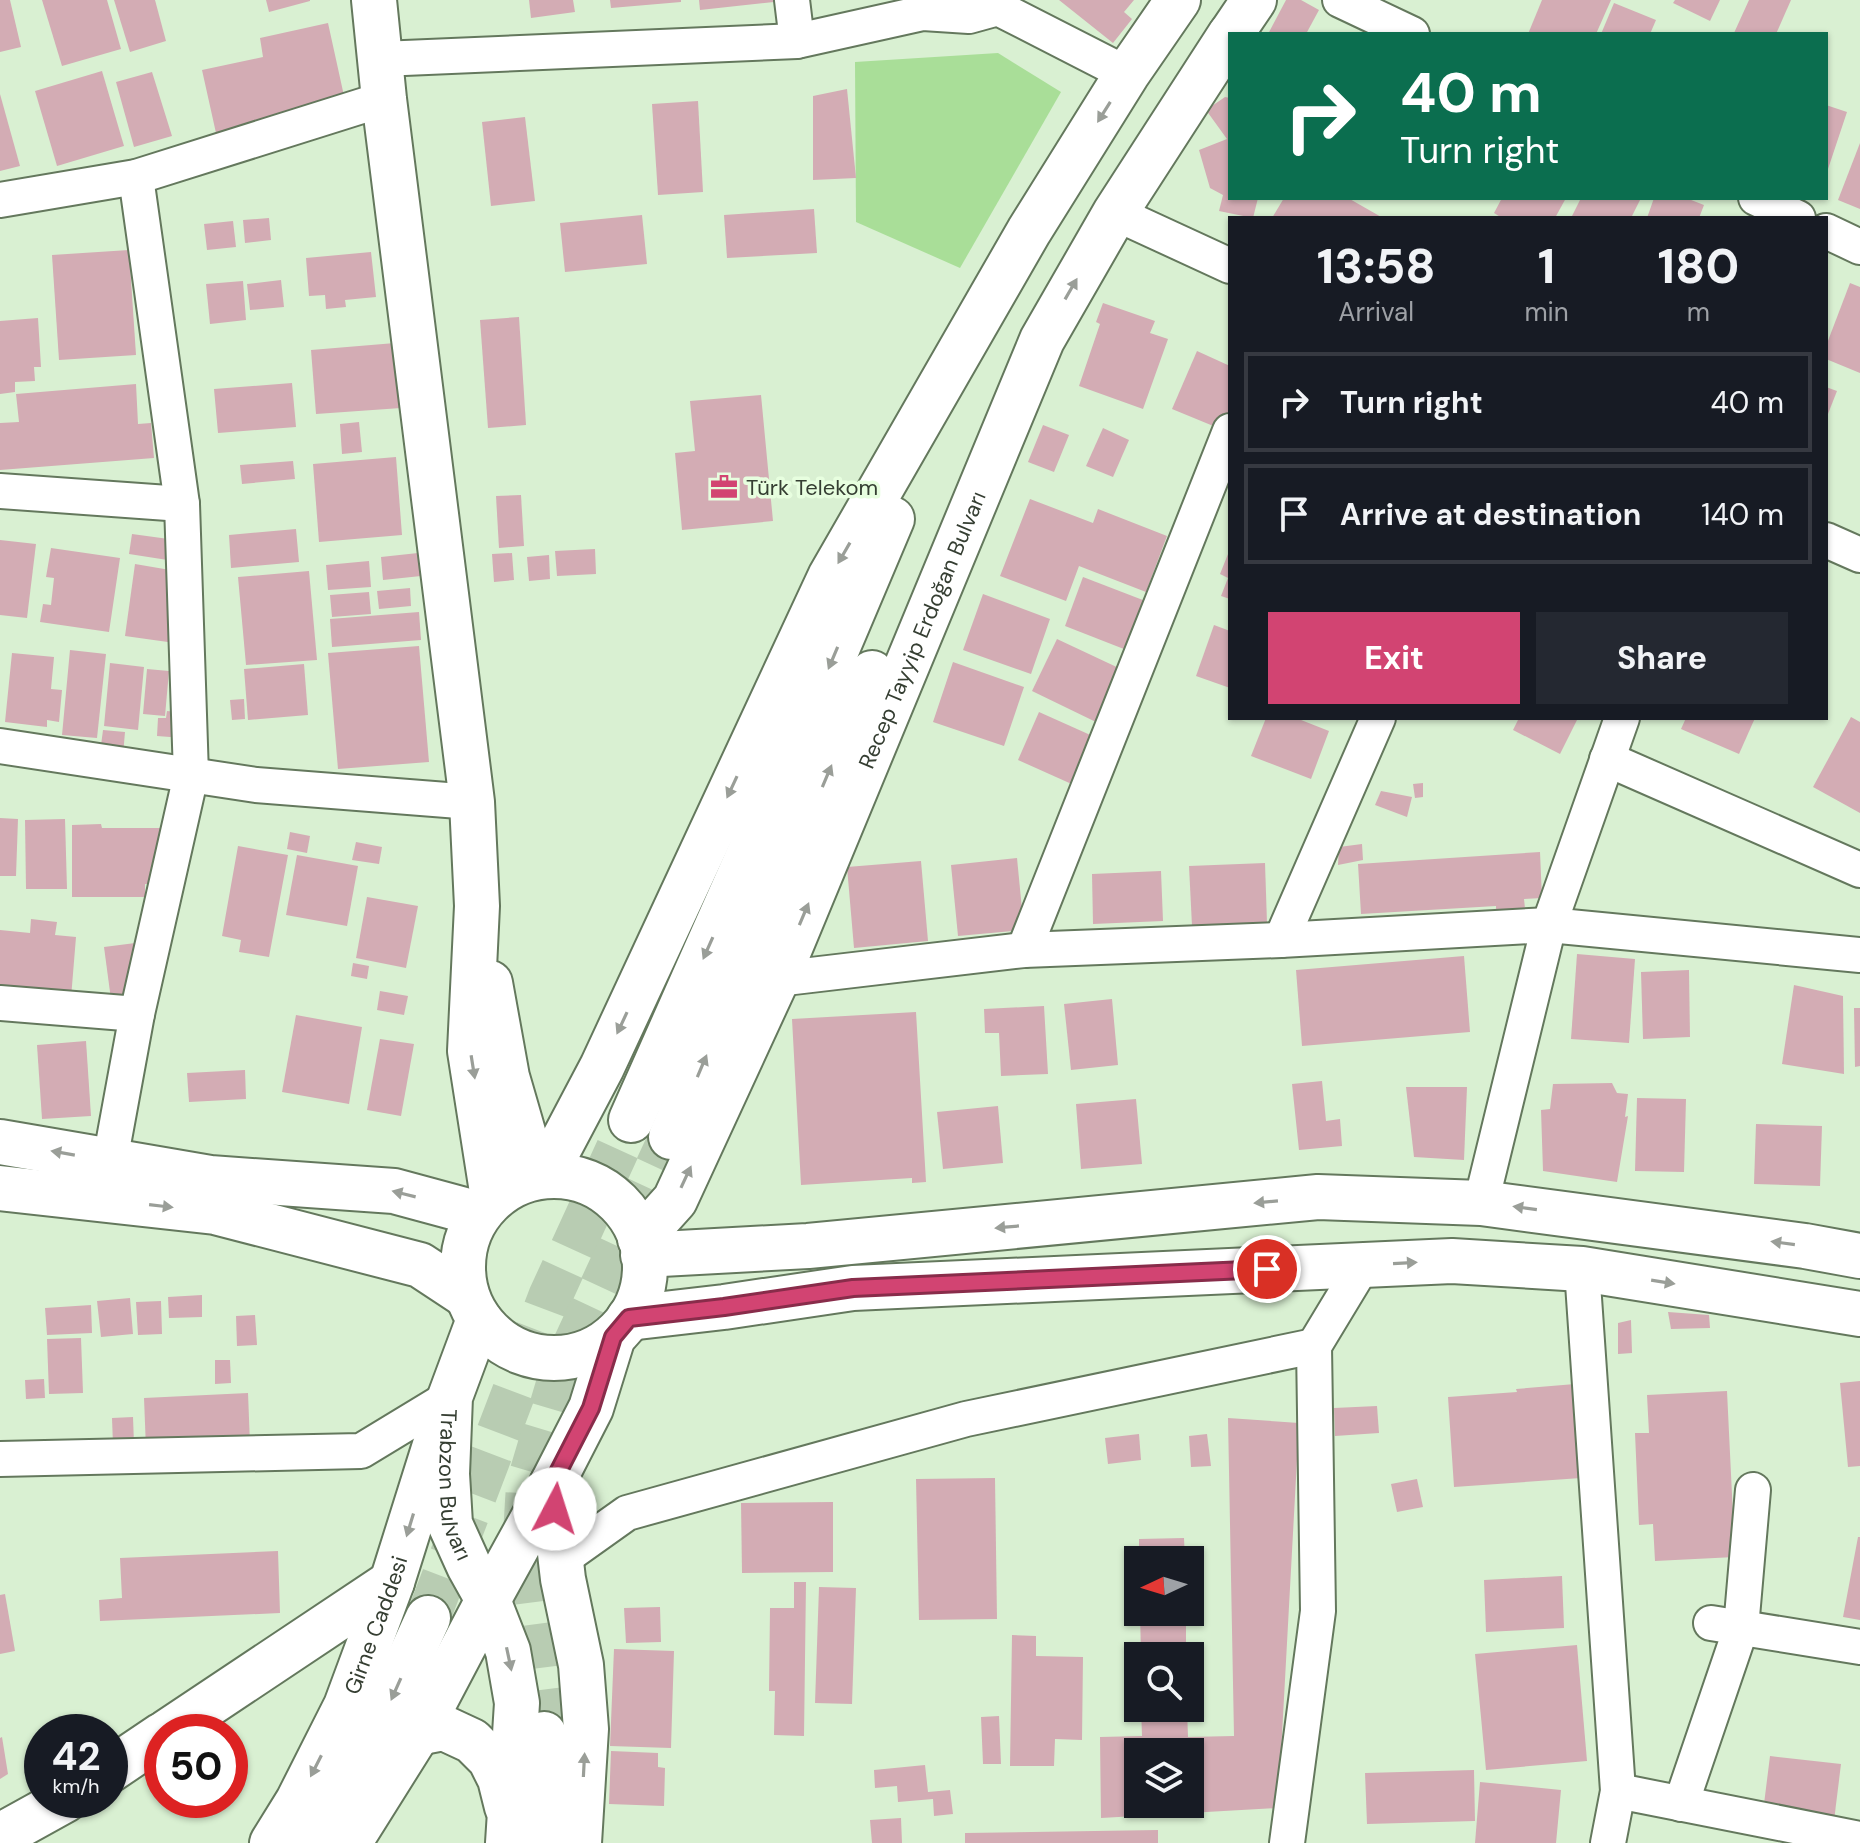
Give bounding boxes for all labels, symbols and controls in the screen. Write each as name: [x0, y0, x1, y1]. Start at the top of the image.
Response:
text: 40 m: [1400, 56, 1542, 129]
icon: right: [1268, 64, 1372, 168]
one-way arrow: [1096, 101, 1111, 122]
text: Turn right: [1400, 127, 1559, 174]
text: 13:58: [1317, 235, 1436, 298]
text: 1: [1538, 235, 1555, 298]
text: 180: [1658, 235, 1739, 298]
one-way arrow: [1064, 278, 1078, 300]
text: Arrival: [1338, 295, 1414, 329]
text: min: [1524, 295, 1569, 329]
text: m: [1687, 295, 1710, 329]
icon: right: [1272, 380, 1316, 424]
text: Turn right: [1340, 383, 1483, 422]
text: 40 m: [1711, 383, 1784, 422]
office icon: Türk Telekom: [709, 472, 739, 502]
place label: Türk Telekom: [746, 473, 878, 502]
street label: Recep Tayyip Erdoğan Bulvarı: [852, 487, 993, 773]
icon: arrive: [1272, 492, 1316, 536]
text: Arrive at destination: [1340, 495, 1641, 534]
text: 140 m: [1701, 495, 1784, 534]
one-way arrow: [837, 542, 851, 564]
button: Exit: [1268, 612, 1520, 704]
button: Share: [1536, 612, 1788, 704]
one-way arrow: [826, 646, 839, 670]
one-way arrow: [821, 764, 834, 788]
one-way arrow: [725, 776, 739, 799]
one-way arrow: [797, 902, 810, 926]
one-way arrow: [701, 936, 714, 960]
one-way arrow: [616, 1011, 629, 1035]
one-way arrow: [695, 1054, 708, 1078]
one-way arrow: [467, 1055, 479, 1080]
one-way arrow: [50, 1146, 75, 1158]
one-way arrow: [679, 1165, 692, 1188]
one-way arrow: [391, 1187, 416, 1200]
one-way arrow: [1253, 1196, 1278, 1209]
one-way arrow: [149, 1200, 174, 1213]
one-way arrow: [1513, 1202, 1538, 1215]
one-way arrow: [994, 1220, 1019, 1233]
pin: [1233, 1235, 1301, 1303]
one-way arrow: [1770, 1236, 1795, 1249]
icon: arrive: [1245, 1247, 1289, 1291]
one-way arrow: [1393, 1257, 1418, 1270]
one-way arrow: [1651, 1276, 1676, 1289]
street label: Trabzon Bulvarı: [432, 1408, 479, 1565]
position arrow: [513, 1467, 597, 1551]
one-way arrow: [404, 1513, 416, 1537]
north arrow: [1124, 1546, 1204, 1626]
map controls: [1124, 1546, 1204, 1818]
street label: Girne Caddesi: [338, 1552, 414, 1699]
button: search: [1124, 1642, 1204, 1722]
one-way arrow: [503, 1647, 516, 1672]
one-way arrow: [389, 1677, 403, 1701]
speed limit sign: 50: [144, 1714, 248, 1818]
text: 42: [51, 1730, 101, 1782]
button: layers: [1124, 1738, 1204, 1818]
one-way arrow: [578, 1752, 591, 1777]
one-way arrow: [309, 1755, 322, 1778]
text: km/h: [52, 1773, 100, 1799]

